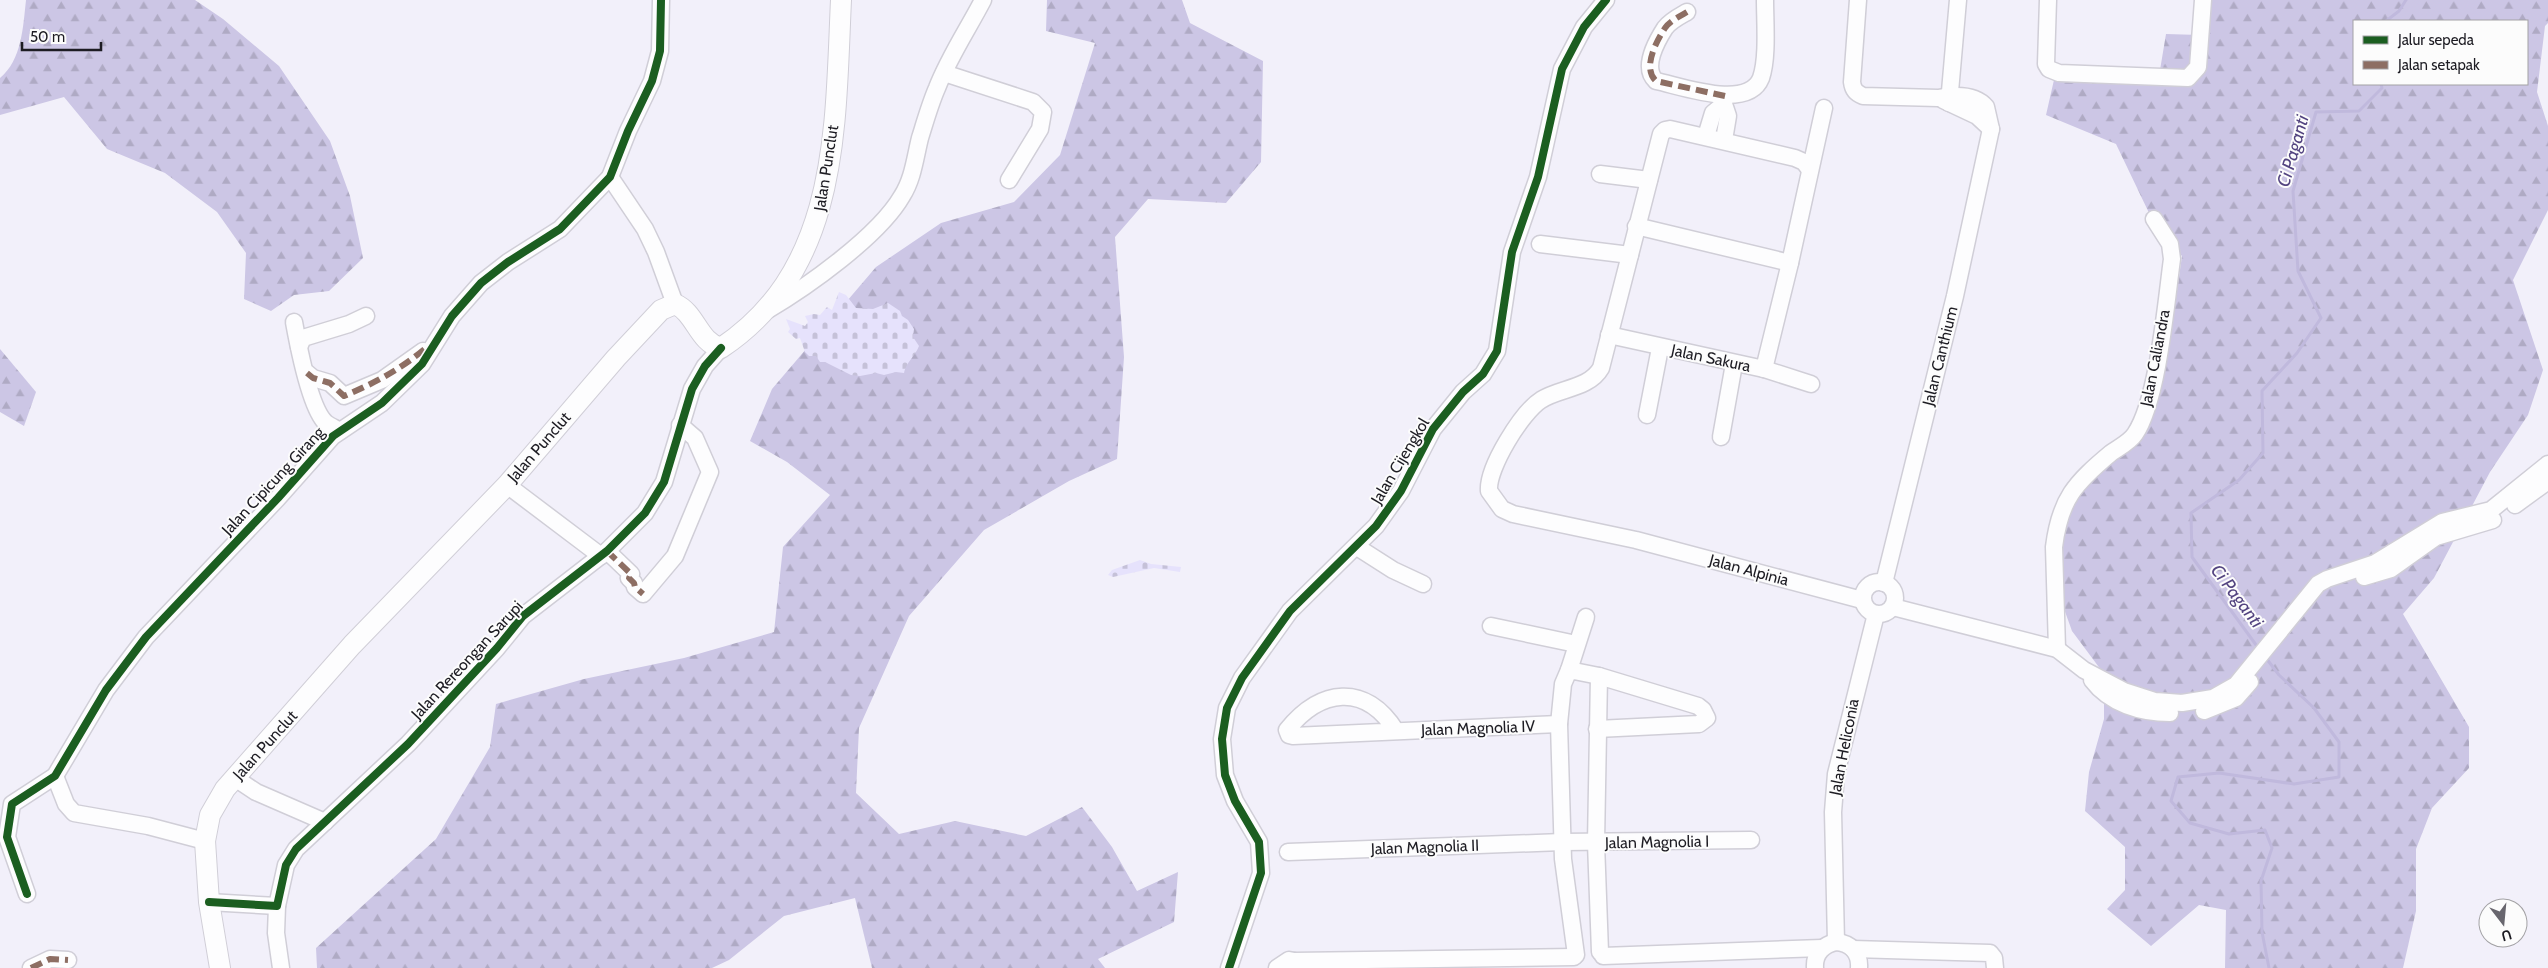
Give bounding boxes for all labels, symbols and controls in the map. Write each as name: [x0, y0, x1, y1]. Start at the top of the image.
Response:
scale bar: [22, 20, 101, 52]
legend: [2353, 20, 2528, 85]
text: 50 m: [30, 28, 65, 46]
text: Jalur sepeda: [2397, 31, 2475, 49]
text: Jalan setapak: [2397, 56, 2480, 74]
water label: Ci Paganti: [2272, 111, 2314, 189]
street label: Jalan Punclut: [810, 123, 842, 213]
street label: Jalan Canthium: [1918, 304, 1962, 409]
street label: Jalan Caliandra: [2136, 308, 2174, 409]
street label: Jalan Sakura: [1669, 340, 1753, 376]
street label: Jalan Punclut: [503, 408, 575, 487]
street label: Jalan Cijengkol: [1366, 414, 1433, 508]
street label: Jalan Cipicung Girang: [217, 422, 329, 540]
street label: Jalan Alpinia: [1706, 550, 1791, 590]
water label: Ci Paganti: [2206, 560, 2269, 633]
street label: Jalan Rereongan Sarupi: [407, 597, 527, 724]
street label: Jalan Heliconia: [1825, 697, 1863, 798]
street label: Jalan Punclut: [228, 706, 302, 784]
street label: Jalan Magnolia IV: [1420, 717, 1536, 740]
street label: Jalan Magnolia I: [1604, 832, 1709, 852]
street label: Jalan Magnolia II: [1369, 836, 1480, 858]
north arrow: [2478, 898, 2528, 948]
text: U: [2499, 925, 2514, 946]

